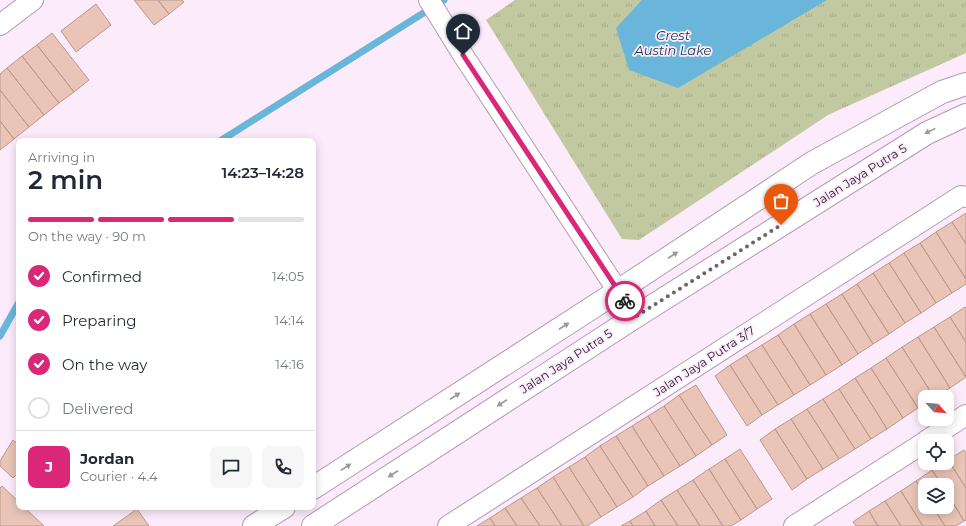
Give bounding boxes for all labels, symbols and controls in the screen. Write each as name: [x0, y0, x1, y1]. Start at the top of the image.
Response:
pin: [446, 14, 480, 55]
icon: home: [452, 20, 474, 42]
water label: Crest Austin Lake: [634, 27, 712, 58]
one-way arrow: [925, 128, 936, 134]
street label: Jalan Jaya Putra 5: [810, 140, 909, 210]
text: Arriving in: [28, 149, 95, 165]
text: 14:23–14:28: [221, 163, 304, 182]
text: 2 min: [28, 164, 103, 196]
pin: [764, 184, 798, 225]
icon: bag: [770, 190, 792, 212]
text: On the way · 90 m: [28, 228, 146, 244]
one-way arrow: [668, 251, 678, 259]
icon: check: [28, 265, 50, 287]
text: Confirmed: [62, 267, 142, 286]
text: 14:05: [272, 268, 304, 284]
courier: [605, 281, 645, 321]
icon: bike: [614, 290, 636, 312]
icon: check: [28, 309, 50, 331]
text: Preparing: [62, 311, 137, 330]
text: 14:14: [275, 312, 304, 328]
one-way arrow: [559, 322, 569, 330]
street label: Jalan Jaya Putra 3/7: [650, 323, 758, 400]
street label: Jalan Jaya Putra 5: [516, 325, 615, 397]
icon: check: [28, 353, 50, 375]
text: On the way: [62, 355, 147, 374]
text: 14:16: [275, 356, 304, 372]
north arrow: [918, 390, 954, 426]
map controls: [918, 390, 954, 514]
one-way arrow: [449, 393, 461, 400]
text: Delivered: [62, 399, 134, 418]
one-way arrow: [496, 400, 508, 407]
button: locate: [918, 434, 954, 470]
button: chat: [210, 446, 252, 488]
button: phone: [262, 446, 304, 488]
text: Jordan: [80, 449, 134, 468]
text: J: [45, 457, 53, 476]
one-way arrow: [341, 463, 351, 471]
text: Courier · 4.4: [80, 468, 158, 484]
one-way arrow: [388, 470, 398, 478]
button: layers: [918, 478, 954, 514]

